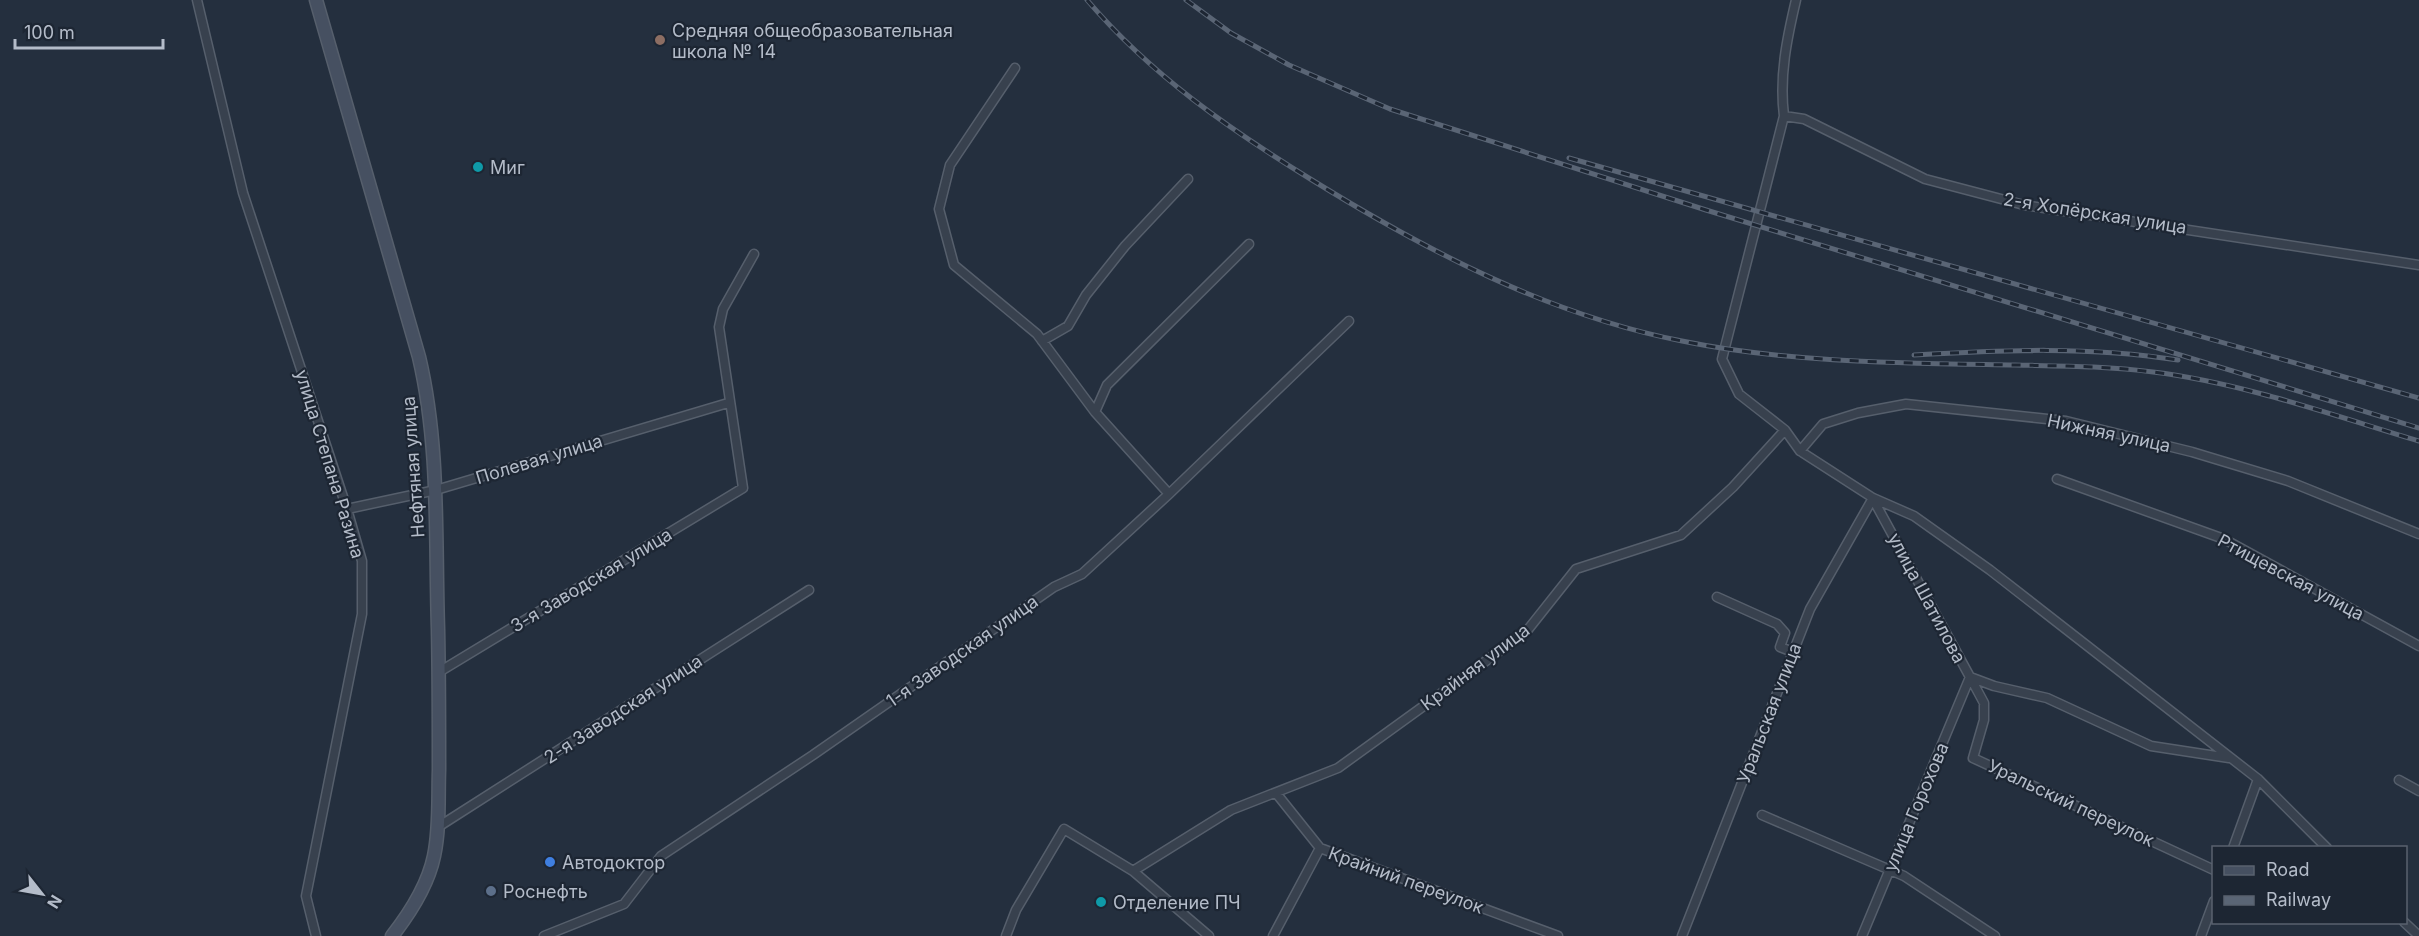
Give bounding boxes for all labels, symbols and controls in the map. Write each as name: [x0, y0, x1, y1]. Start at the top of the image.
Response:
scale bar: [15, 12, 164, 50]
place label: Средняя общеобразовательная школа № 14: [672, 20, 953, 62]
text: 100 m: [24, 22, 75, 43]
marker: Средняя общеобразовательная школа № 14: [653, 33, 667, 47]
place label: Миг: [490, 157, 525, 178]
marker: Миг: [471, 160, 485, 174]
street label: 2-я Хопёрская улица: [2002, 188, 2188, 238]
street label: улица Степана Разина: [291, 367, 369, 561]
street label: Нефтяная улица: [398, 396, 428, 538]
street label: Нижняя улица: [2045, 410, 2173, 456]
street label: Полевая улица: [473, 430, 605, 488]
street label: 3-я Заводская улица: [507, 524, 675, 636]
street label: улица Шатилова: [1884, 529, 1970, 667]
street label: Ртищевская улица: [2214, 530, 2368, 624]
street label: 1-я Заводская улица: [882, 591, 1042, 711]
street label: Крайняя улица: [1416, 619, 1534, 715]
street label: Уральская улица: [1733, 640, 1805, 786]
street label: 2-я Заводская улица: [540, 650, 706, 768]
street label: улица Горохова: [1879, 739, 1953, 875]
street label: Уральский переулок: [1984, 755, 2158, 851]
street label: Крайний переулок: [1326, 842, 1487, 918]
legend: [2212, 846, 2407, 924]
place label: Автодоктор: [562, 852, 665, 873]
marker: Автодоктор: [543, 855, 557, 869]
text: Road: [2266, 859, 2309, 880]
north arrow: [12, 864, 72, 924]
place label: Роснефть: [503, 881, 588, 902]
marker: Роснефть: [484, 884, 498, 898]
text: Railway: [2266, 889, 2331, 910]
text: N: [43, 891, 67, 912]
place label: Отделение ПЧ: [1113, 892, 1241, 913]
marker: Отделение ПЧ: [1094, 895, 1108, 909]

